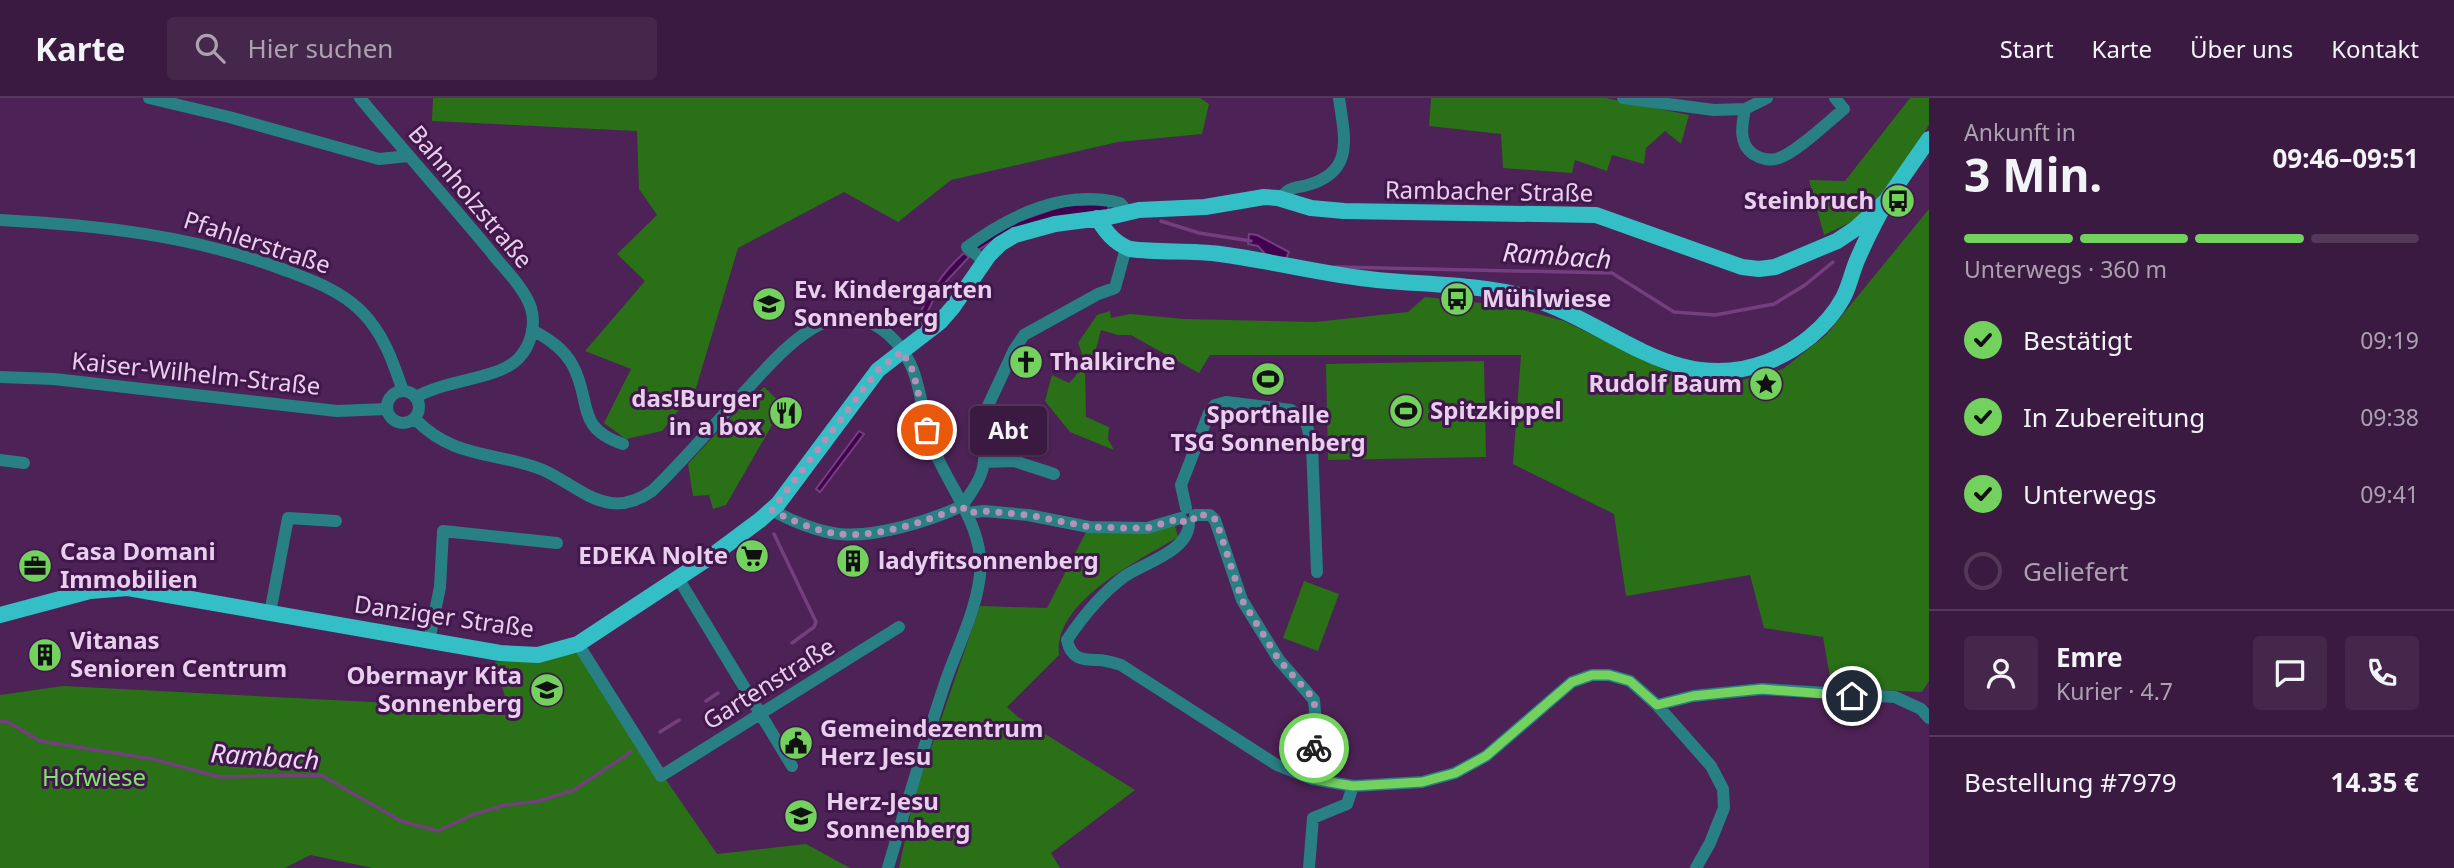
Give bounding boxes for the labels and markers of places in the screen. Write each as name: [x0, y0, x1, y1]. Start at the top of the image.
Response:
bus stop icon: Steinbruch: [1879, 182, 1917, 220]
place label: Steinbruch: [1744, 183, 1874, 216]
place label: Ev. Kindergarten Sonnenberg: [794, 272, 992, 333]
bus stop icon: Mühlwiese: [1438, 280, 1476, 318]
place label: Mühlwiese: [1482, 281, 1611, 314]
school or university icon: Ev. Kindergarten Sonnenberg: [750, 285, 788, 323]
church icon: Thalkirche: [1007, 343, 1045, 381]
place label: Thalkirche: [1050, 344, 1176, 377]
sports icon: Sporthalle TSG Sonnenberg: [1249, 360, 1287, 398]
place icon: Rudolf Baum: [1747, 365, 1785, 403]
place label: Rudolf Baum: [1588, 366, 1742, 399]
place label: das!Burger in a box: [631, 381, 762, 442]
sports icon: Spitzkippel: [1387, 392, 1425, 430]
place label: Spitzkippel: [1430, 393, 1562, 426]
restaurant icon: das!Burger in a box: [767, 394, 805, 432]
place label: Sporthalle TSG Sonnenberg: [1170, 397, 1366, 458]
pin: [897, 400, 957, 460]
callout: Abt: [969, 406, 1046, 454]
place label: Casa Domani Immobilien: [60, 534, 216, 595]
supermarket icon: EDEKA Nolte: [733, 537, 771, 575]
place label: EDEKA Nolte: [578, 538, 728, 571]
building icon: ladyfitsonnenberg: [834, 542, 872, 580]
place label: ladyfitsonnenberg: [878, 543, 1099, 576]
office icon: Casa Domani Immobilien: [16, 547, 54, 585]
place label: Vitanas Senioren Centrum: [70, 623, 287, 684]
building icon: Vitanas Senioren Centrum: [26, 636, 64, 674]
place label: Obermayr Kita Sonnenberg: [346, 658, 522, 719]
pin: [1822, 666, 1882, 726]
school or university icon: Obermayr Kita Sonnenberg: [528, 671, 566, 709]
place label: Gemeindezentrum Herz Jesu: [820, 711, 1043, 772]
public building icon: Gemeindezentrum Herz Jesu: [777, 724, 815, 762]
place label: Herz-Jesu Sonnenberg: [826, 784, 971, 845]
school or university icon: Herz-Jesu Sonnenberg: [782, 797, 820, 835]

